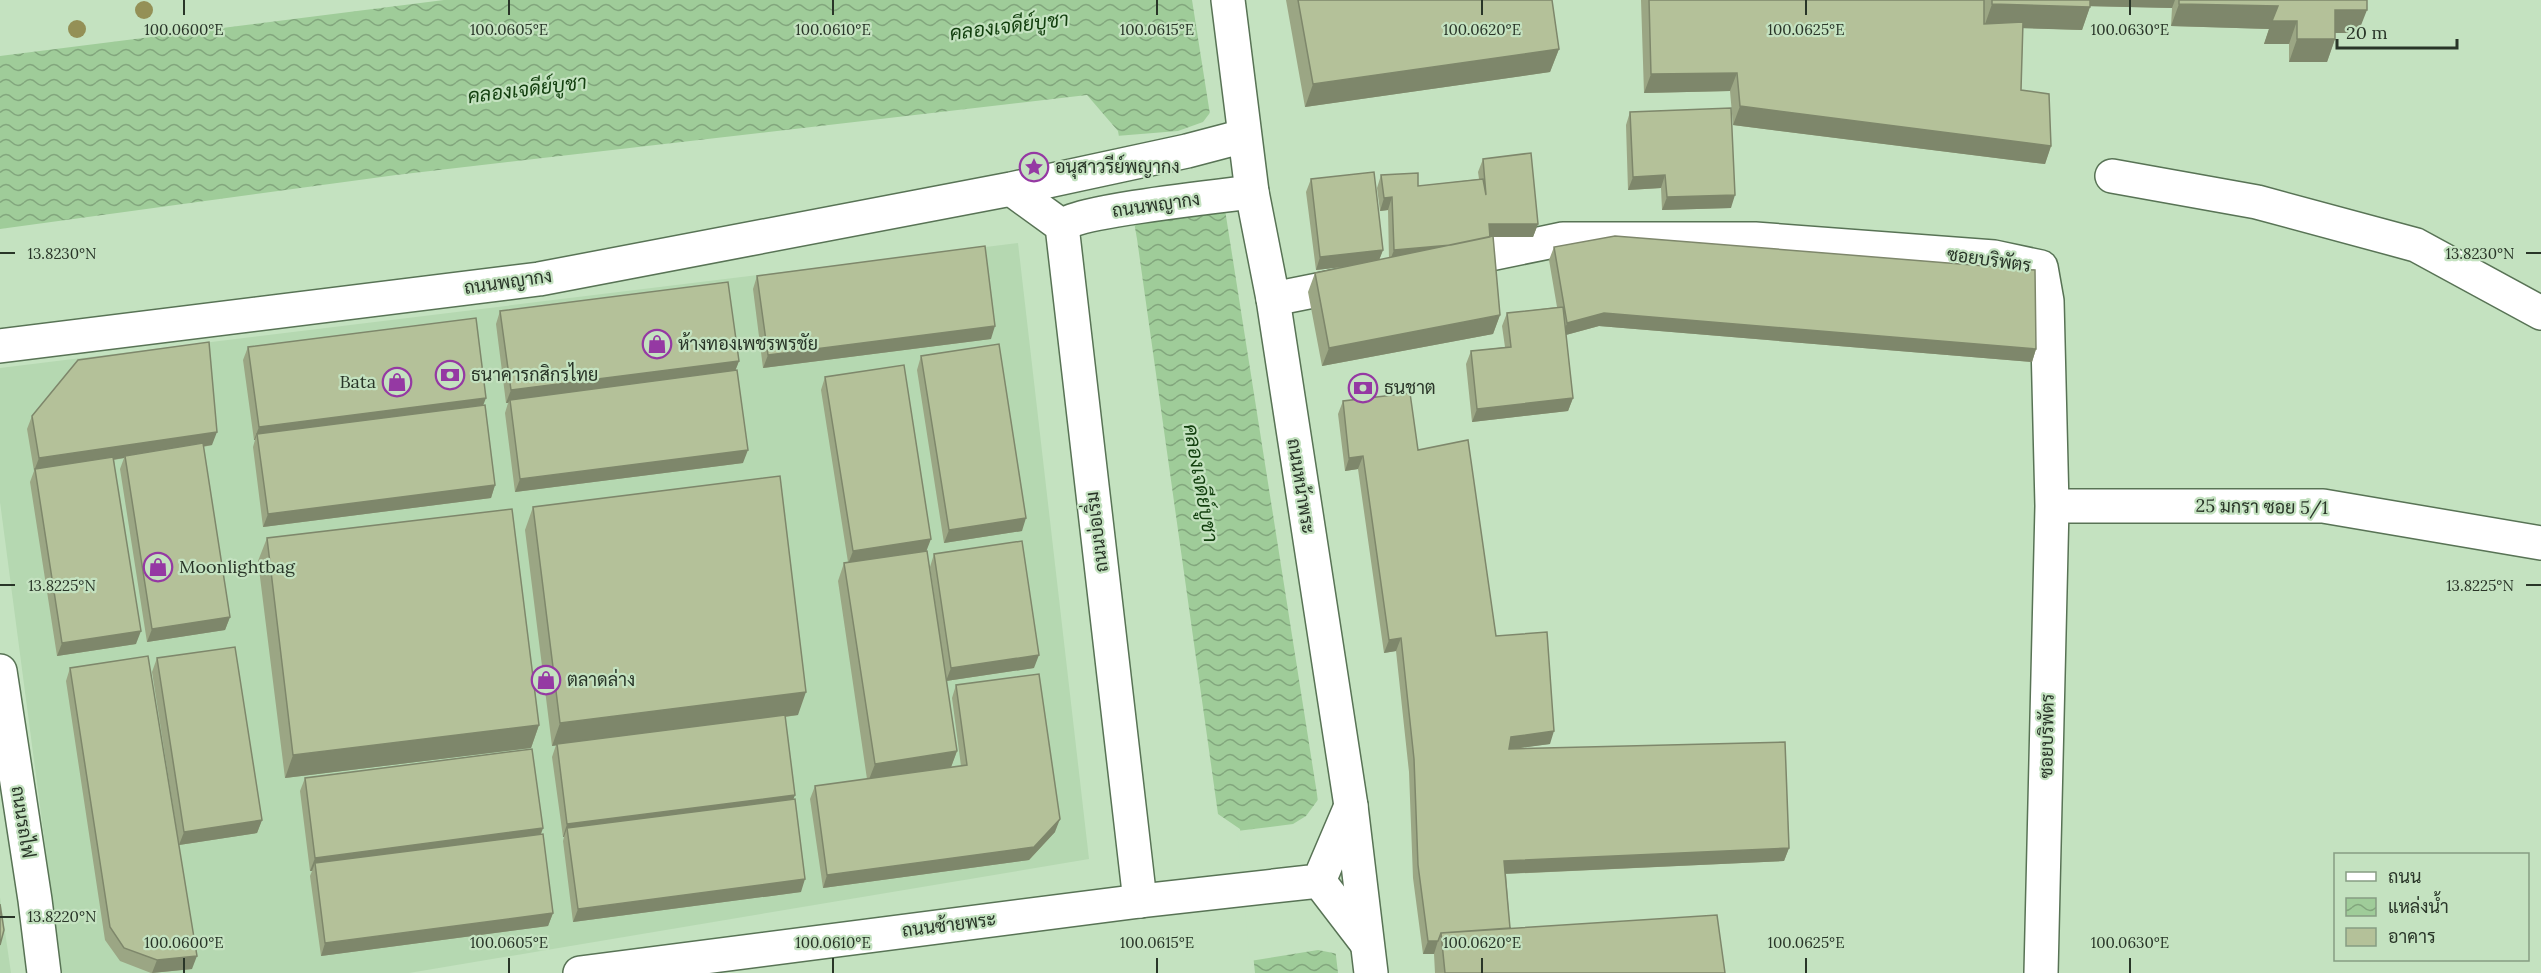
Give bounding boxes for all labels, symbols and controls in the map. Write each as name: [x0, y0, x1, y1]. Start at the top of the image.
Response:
water label: คลองเจดีย์บูชา: [948, 5, 1070, 48]
scale bar: [2337, 12, 2457, 50]
text: 100.0600°E: [144, 20, 224, 39]
text: 100.0605°E: [470, 20, 548, 39]
text: 100.0610°E: [795, 20, 871, 39]
text: 100.0615°E: [1120, 20, 1194, 39]
text: 100.0620°E: [1443, 20, 1521, 39]
text: 100.0625°E: [1768, 20, 1844, 39]
text: 100.0630°E: [2091, 20, 2169, 39]
text: 20 m: [2346, 21, 2388, 44]
water label: คลองเจดีย์บูชา: [466, 68, 588, 111]
place icon: อนุสาวรีย์พญากง: [1018, 151, 1050, 183]
place label: อนุสาวรีย์พญากง: [1055, 154, 1180, 179]
street label: ถนนพญากง: [1110, 187, 1201, 222]
street label: ซอยบริพัตร: [1945, 242, 2033, 277]
text: 13.8230°N: [28, 244, 96, 263]
text: 13.8230°N: [2446, 244, 2514, 263]
street label: ถนนพญากง: [462, 264, 553, 299]
shop icon: ห้างทองเพชรพรชัย: [641, 328, 673, 360]
place label: ห้างทองเพชรพรชัย: [678, 332, 818, 355]
bank icon: ธนาคารกสิกรไทย: [434, 359, 466, 391]
place label: ธนาคารกสิกรไทย: [471, 362, 598, 386]
shop icon: Bata: [381, 366, 413, 398]
place label: Bata: [339, 370, 376, 393]
bank icon: ธนชาต: [1347, 372, 1379, 404]
place label: ธนชาต: [1384, 376, 1436, 399]
water label: คลองเจดีย์บูชา: [1176, 422, 1225, 545]
street label: ถนนหน้าพระ: [1283, 437, 1320, 535]
street label: ถนนบ่อเริ่ม: [1077, 491, 1113, 574]
street label: 25 มกรา ซอย 5/1: [2196, 494, 2328, 519]
shop icon: Moonlightbag: [142, 551, 174, 583]
place label: Moonlightbag: [179, 555, 296, 578]
text: 13.8225°N: [28, 576, 96, 595]
text: 13.8225°N: [2446, 576, 2514, 595]
shop icon: ตลาดล่าง: [530, 664, 562, 696]
place label: ตลาดล่าง: [567, 668, 635, 691]
street label: ซอยบริพัตร: [2034, 693, 2059, 779]
street label: ถนนรถไฟ: [6, 784, 42, 860]
legend: [2334, 853, 2529, 961]
text: ถนน: [2388, 865, 2421, 888]
text: แหล่งน้ำ: [2388, 891, 2449, 918]
text: 13.8220°N: [28, 907, 96, 926]
street label: ถนนซ้ายพระ: [900, 907, 997, 942]
text: อาคาร: [2388, 925, 2436, 948]
text: 100.0600°E: [144, 933, 224, 952]
text: 100.0605°E: [470, 933, 548, 952]
text: 100.0610°E: [795, 933, 871, 952]
text: 100.0615°E: [1120, 933, 1194, 952]
text: 100.0620°E: [1443, 933, 1521, 952]
text: 100.0625°E: [1768, 933, 1844, 952]
text: 100.0630°E: [2091, 933, 2169, 952]

